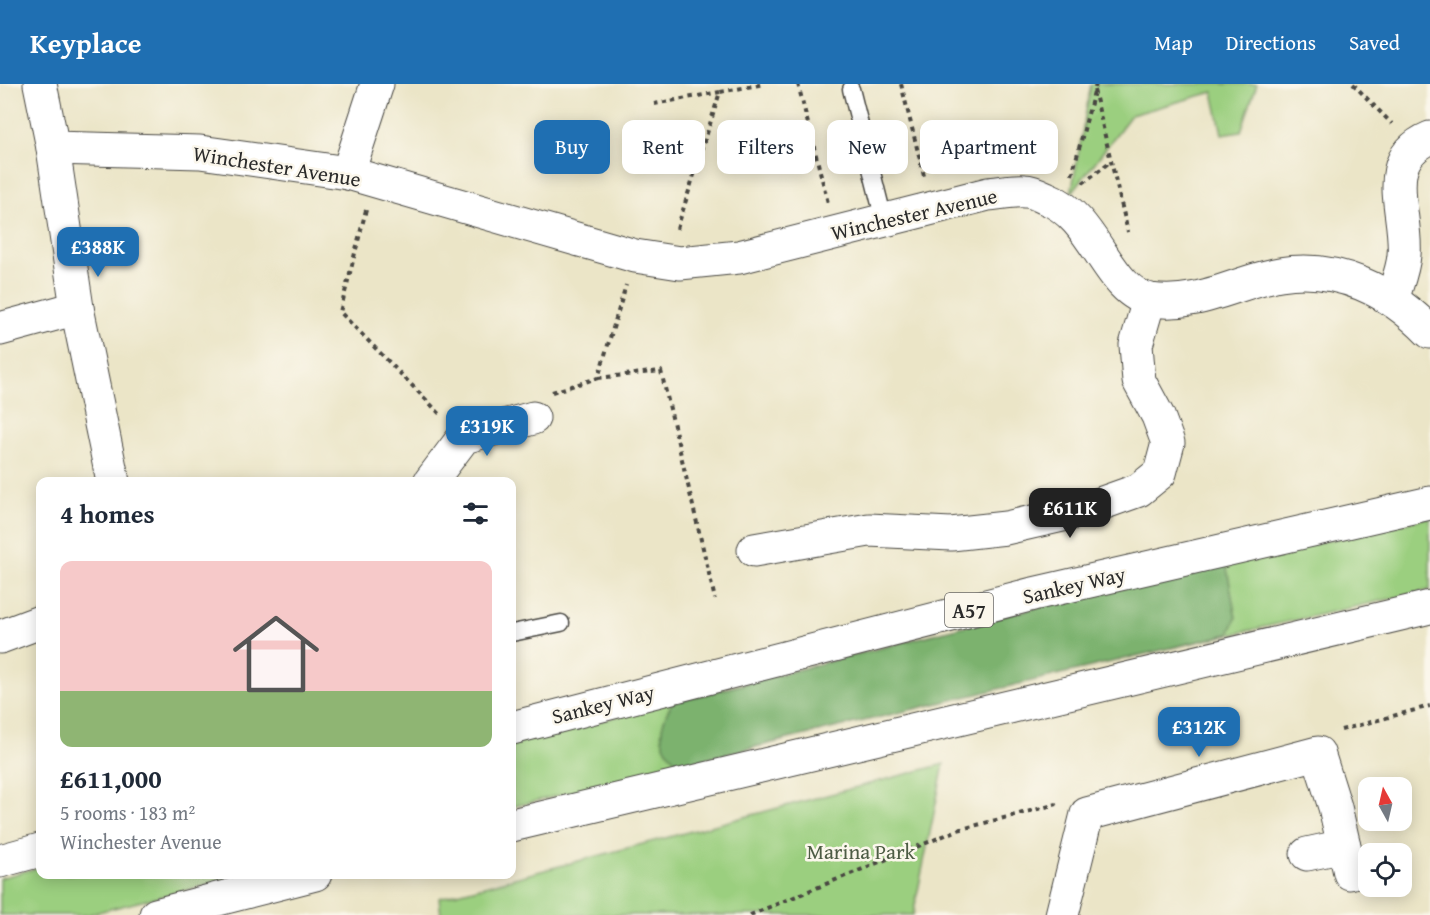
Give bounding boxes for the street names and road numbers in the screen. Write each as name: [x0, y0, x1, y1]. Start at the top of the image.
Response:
street label: Winchester Avenue: [191, 137, 363, 195]
street label: Winchester Avenue: [828, 180, 1000, 248]
street label: Sankey Way: [1020, 558, 1129, 612]
road number: A57: [945, 593, 993, 627]
street label: Sankey Way: [549, 676, 658, 732]

